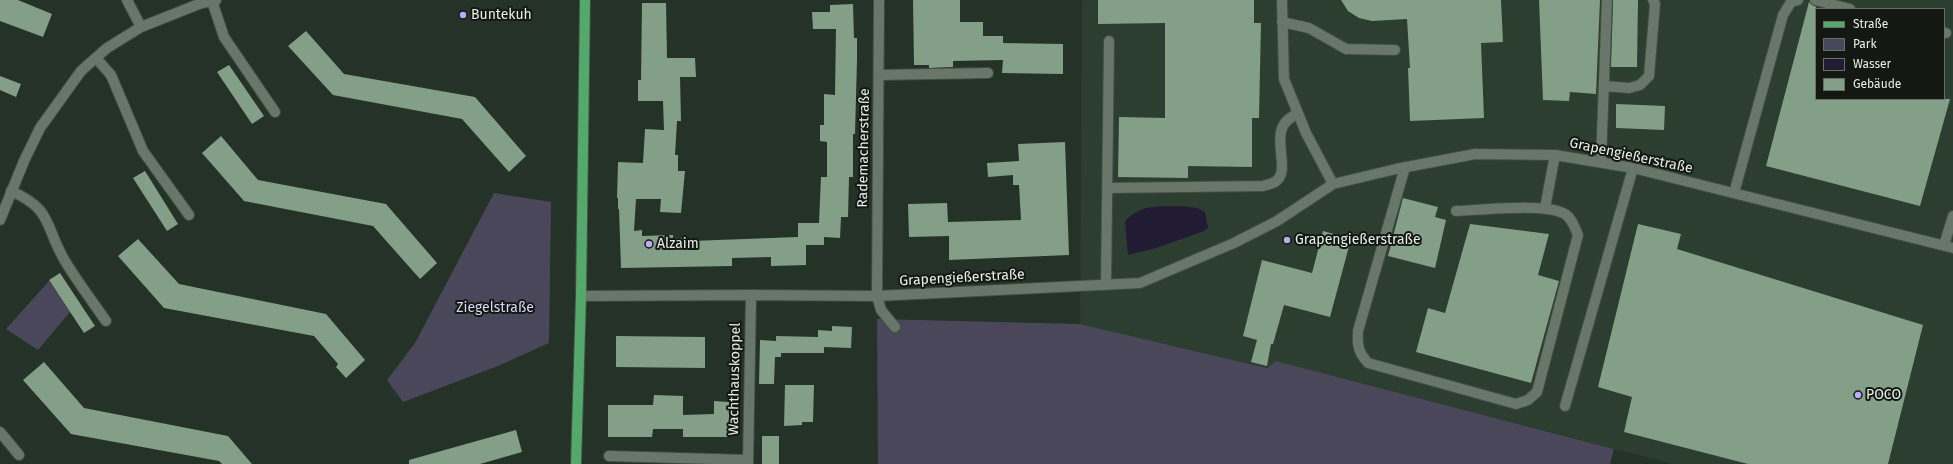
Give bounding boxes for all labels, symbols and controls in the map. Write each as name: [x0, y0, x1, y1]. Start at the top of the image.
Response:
place label: Buntekuh: [471, 7, 532, 23]
legend: [1815, 8, 1945, 100]
marker: Buntekuh: [458, 10, 468, 20]
text: Straße: [1853, 17, 1888, 31]
text: Park: [1853, 37, 1877, 51]
text: Wasser: [1853, 57, 1891, 71]
text: Gebäude: [1853, 77, 1901, 91]
street label: Rademacherstraße: [855, 88, 873, 208]
street label: Grapengießerstraße: [1568, 135, 1694, 177]
place label: Grapengießerstraße: [1295, 232, 1421, 248]
marker: Grapengießerstraße: [1282, 235, 1292, 245]
place label: Alzaim: [657, 236, 699, 252]
marker: Alzaim: [644, 239, 654, 249]
street label: Grapengießerstraße: [899, 266, 1025, 290]
park label: Ziegelstraße: [456, 300, 534, 316]
street label: Wachthauskoppel: [726, 322, 744, 436]
place label: POCO: [1866, 387, 1901, 403]
marker: POCO: [1853, 390, 1863, 400]

